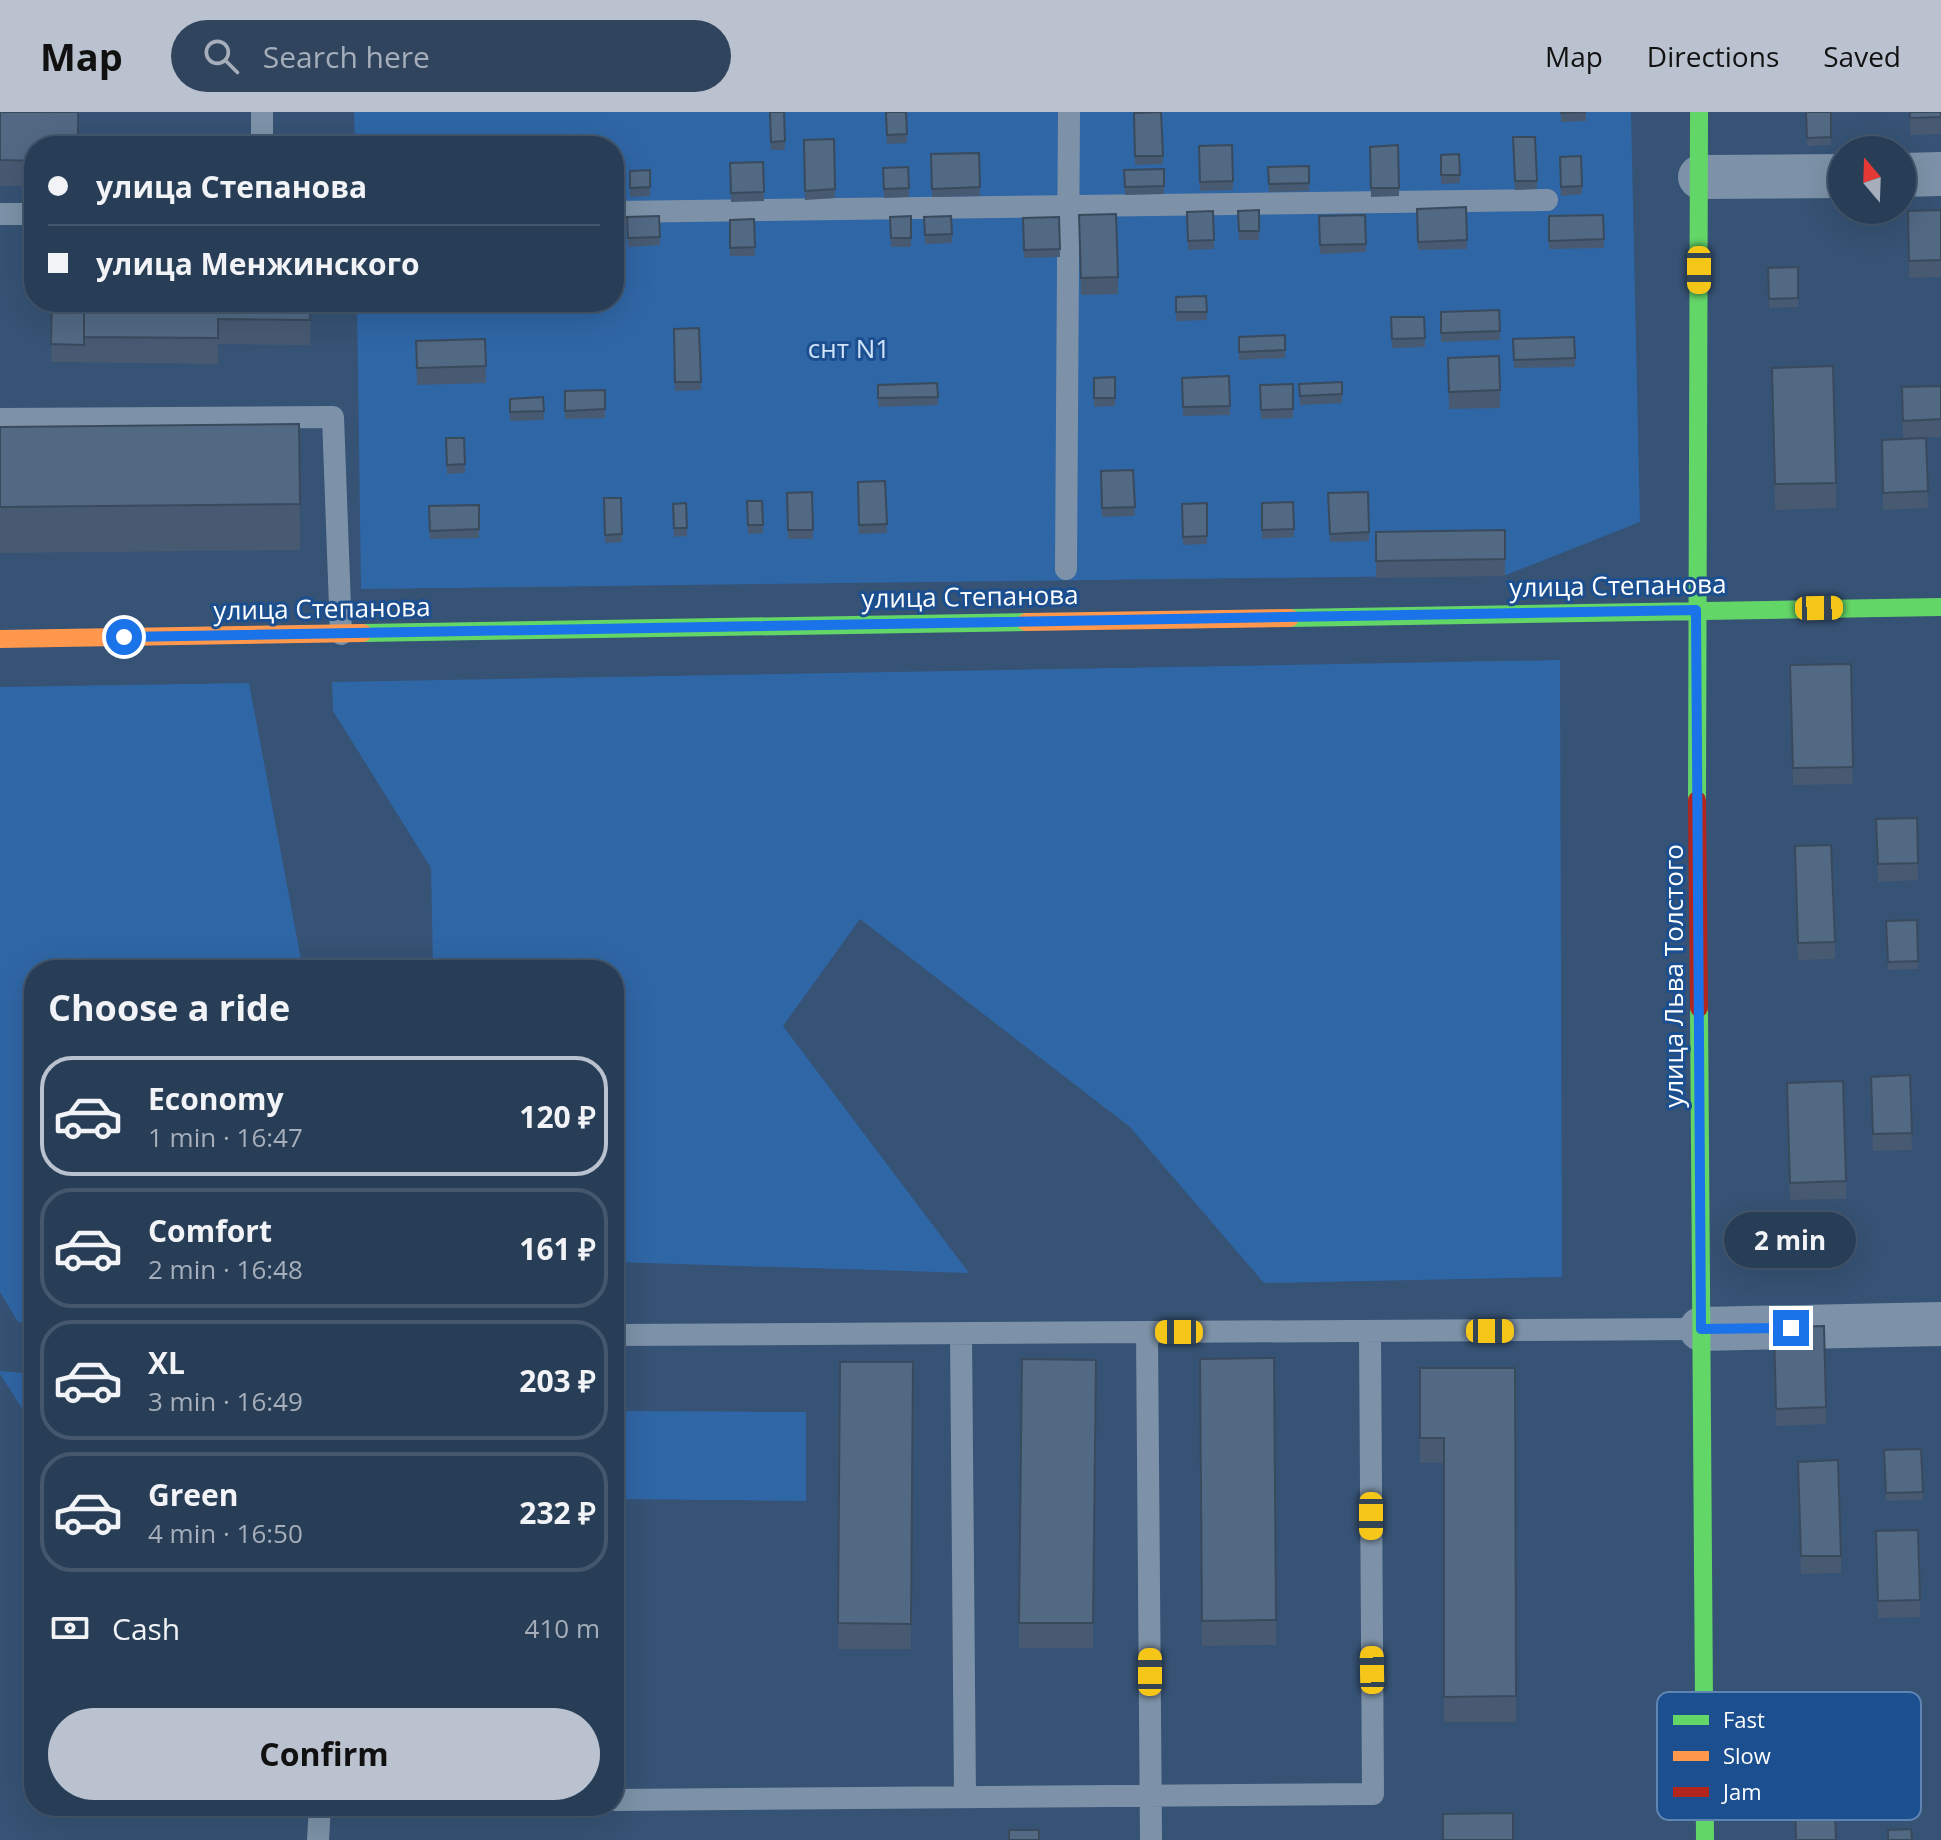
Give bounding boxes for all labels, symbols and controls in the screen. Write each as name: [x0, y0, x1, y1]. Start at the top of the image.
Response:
search box: [171, 20, 731, 92]
text: Map: [40, 30, 123, 82]
icon: search: [199, 34, 243, 78]
text: Search here: [263, 36, 430, 77]
text: Map: [1545, 37, 1603, 75]
text: Directions: [1647, 37, 1779, 75]
text: Saved: [1823, 37, 1901, 75]
north arrow: [1828, 136, 1916, 224]
map controls: [1828, 136, 1916, 224]
text: улица Степанова: [96, 166, 367, 207]
text: улица Менжинского: [96, 243, 420, 284]
car: [1687, 246, 1711, 294]
park label: снт N1: [808, 330, 890, 366]
street label: улица Степанова: [1509, 565, 1727, 605]
street label: улица Степанова: [861, 576, 1079, 616]
street label: улица Степанова: [213, 588, 431, 628]
car: [1795, 596, 1843, 620]
route start: [106, 619, 142, 655]
street label: улица Льва Толстого: [1655, 844, 1691, 1108]
text: Choose a ride: [48, 983, 290, 1032]
text: Economy: [148, 1078, 284, 1119]
icon: car: [52, 1080, 124, 1152]
text: 120 ₽: [519, 1096, 596, 1137]
text: 1 min · 16:47: [148, 1119, 303, 1155]
text: Comfort: [148, 1210, 272, 1251]
icon: car: [52, 1212, 124, 1284]
callout: 2 min: [1725, 1212, 1857, 1268]
text: 2 min: [1754, 1222, 1826, 1258]
text: 161 ₽: [519, 1228, 596, 1269]
text: 2 min · 16:48: [148, 1251, 303, 1287]
route end: [1773, 1310, 1809, 1346]
car: [1466, 1319, 1514, 1343]
car: [1155, 1320, 1203, 1344]
text: XL: [148, 1342, 185, 1383]
icon: car: [52, 1344, 124, 1416]
text: 203 ₽: [519, 1360, 596, 1401]
text: 3 min · 16:49: [148, 1383, 303, 1419]
text: Green: [148, 1474, 239, 1515]
icon: car: [52, 1476, 124, 1548]
text: 232 ₽: [519, 1492, 596, 1533]
car: [1359, 1492, 1383, 1540]
text: 4 min · 16:50: [148, 1515, 303, 1551]
icon: cash: [48, 1606, 92, 1650]
text: Cash: [112, 1608, 180, 1649]
text: 410 m: [525, 1610, 600, 1646]
car: [1360, 1646, 1384, 1694]
car: [1138, 1648, 1162, 1696]
legend: [1657, 1692, 1921, 1820]
text: Fast: [1723, 1704, 1765, 1734]
button: Confirm: [48, 1708, 600, 1800]
text: Slow: [1723, 1740, 1771, 1770]
text: Jam: [1721, 1776, 1762, 1806]

